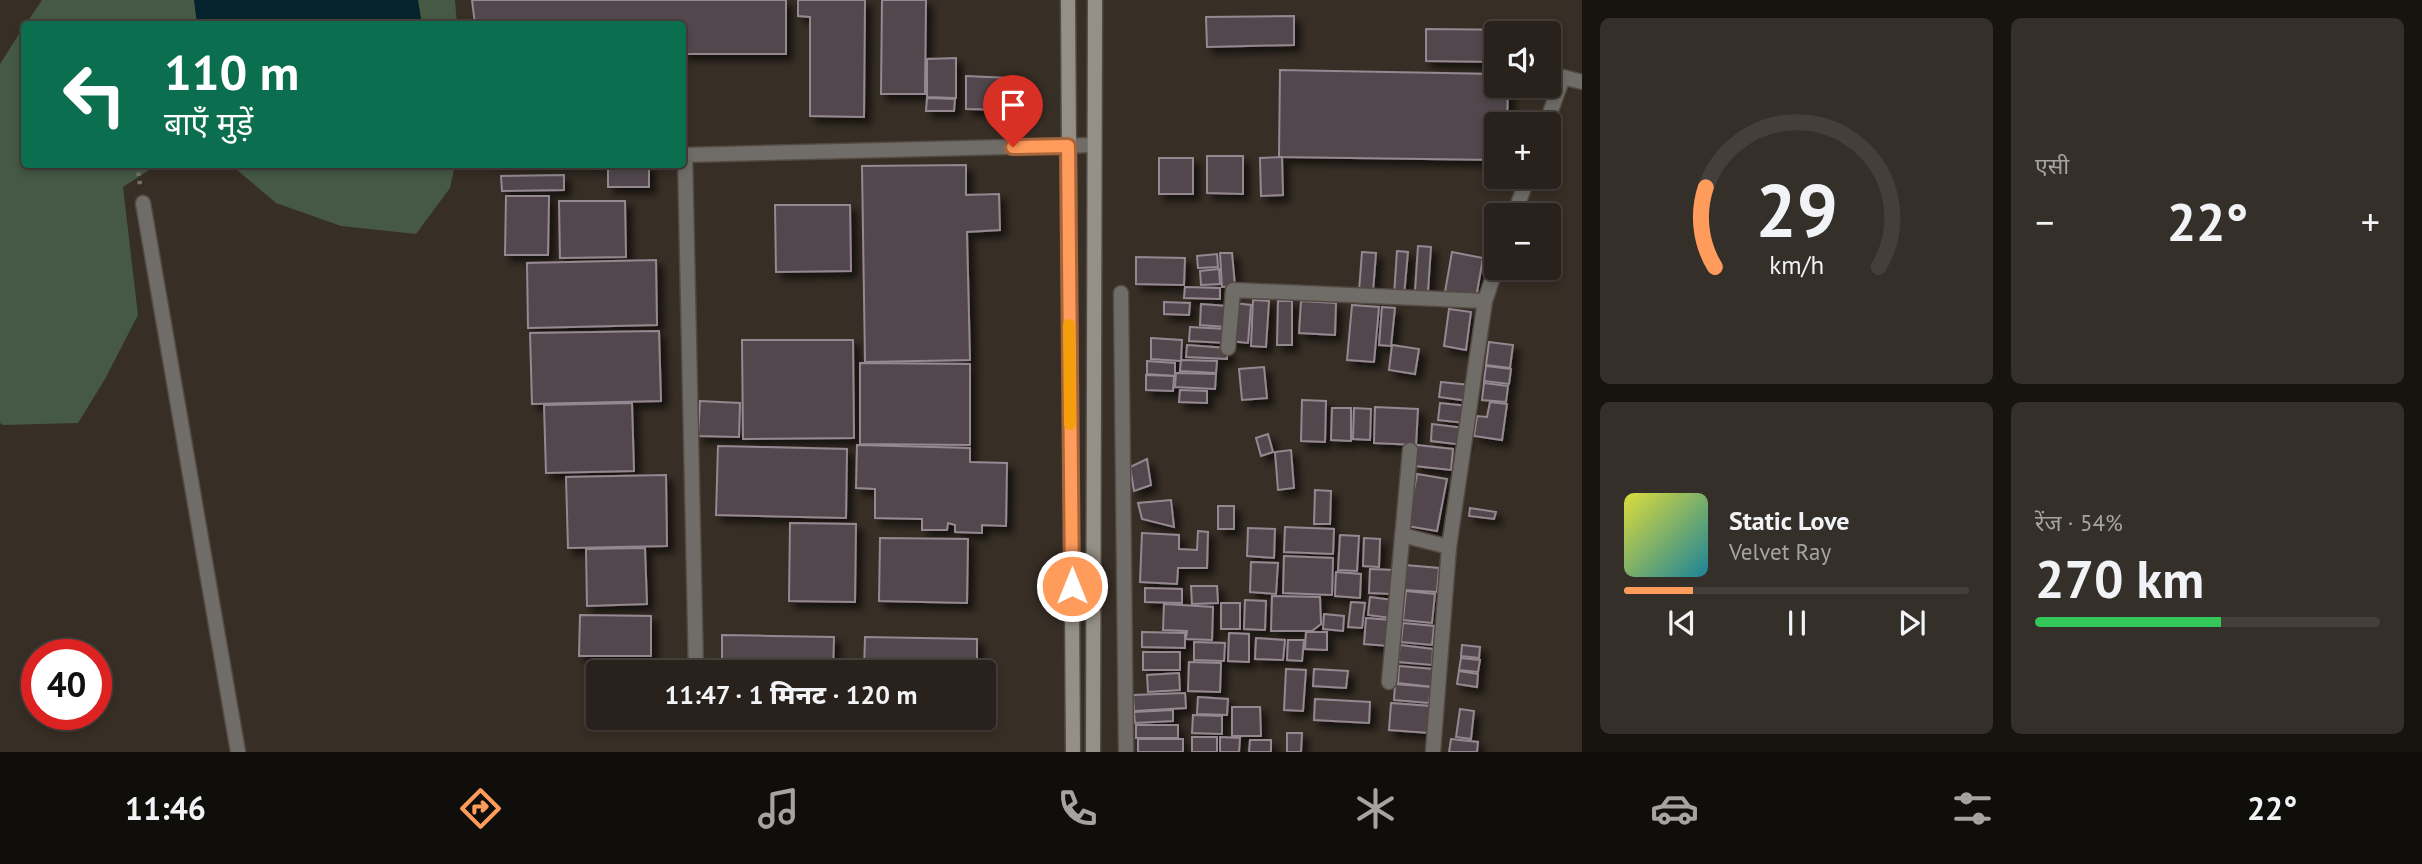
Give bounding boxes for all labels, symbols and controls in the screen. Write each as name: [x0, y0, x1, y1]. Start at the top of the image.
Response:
map controls: [1484, 21, 1561, 280]
button: sound: [1484, 21, 1561, 98]
text: 110 m: [164, 40, 299, 104]
icon: left: [49, 49, 140, 140]
pin: [983, 75, 1043, 147]
icon: arrive: [994, 86, 1032, 124]
text: बाएँ मुड़ें: [164, 102, 253, 144]
button: +: [1484, 112, 1561, 189]
text: एसी: [2035, 151, 2069, 180]
text: 29: [1755, 163, 1838, 257]
text: 22°: [2167, 188, 2248, 255]
text: −: [2035, 197, 2054, 246]
text: +: [2361, 197, 2380, 246]
button: −: [1484, 203, 1561, 280]
text: km/h: [1769, 249, 1824, 281]
text: Static Love: [1729, 504, 1850, 537]
text: रेंज · 54%: [2035, 508, 2123, 537]
text: Velvet Ray: [1729, 537, 1831, 566]
text: 270 km: [2035, 545, 2204, 612]
position arrow: [1035, 549, 1109, 623]
icon: previous: [1663, 604, 1701, 642]
icon: pause: [1778, 604, 1816, 642]
icon: next: [1893, 604, 1931, 642]
speed limit sign: 40: [21, 639, 112, 730]
text: 11:47 · 1 मिनट · 120 m: [664, 678, 918, 711]
icon: directions: [456, 784, 505, 833]
icon: music: [754, 784, 803, 833]
icon: phone: [1053, 784, 1102, 833]
icon: climate: [1351, 784, 1400, 833]
icon: car: [1650, 784, 1699, 833]
icon: filters: [1948, 784, 1997, 833]
text: 11:46: [125, 787, 206, 829]
text: 22°: [2247, 787, 2297, 829]

